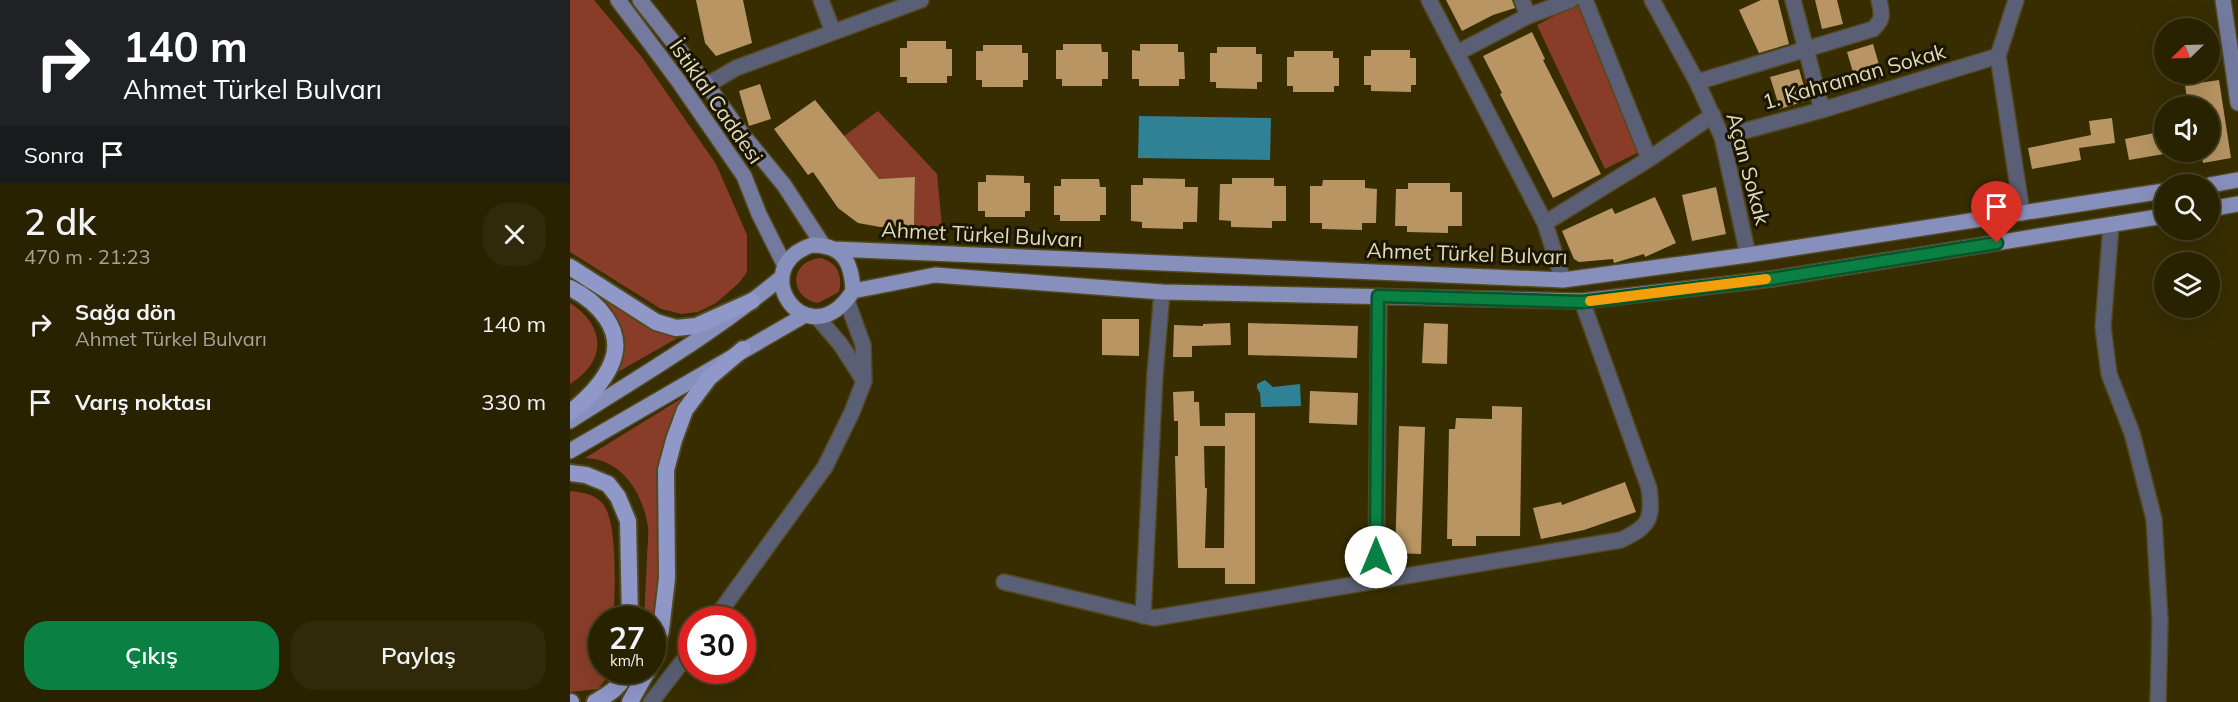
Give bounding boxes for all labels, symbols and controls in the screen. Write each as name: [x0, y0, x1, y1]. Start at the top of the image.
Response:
north arrow: [2154, 18, 2220, 84]
map controls: [2154, 18, 2220, 318]
text: 140 m: [123, 20, 248, 73]
icon: right: [24, 24, 102, 102]
street label: İstiklal Caddesi: [664, 34, 769, 169]
street label: 1. Kahraman Sokak: [1759, 37, 1948, 115]
text: Ahmet Türkel Bulvarı: [123, 72, 382, 106]
button: sound: [2154, 96, 2220, 162]
street label: Açan Sokak: [1721, 110, 1776, 228]
icon: arrive: [96, 138, 129, 171]
text: Sonra: [24, 141, 84, 169]
button: search: [2154, 174, 2220, 240]
pin: [1971, 181, 2022, 243]
icon: arrive: [1980, 190, 2013, 223]
text: 2 dk: [24, 199, 96, 244]
button: close: [483, 203, 546, 266]
street label: Ahmet Türkel Bulvarı: [881, 216, 1083, 252]
street label: Ahmet Türkel Bulvarı: [1366, 236, 1568, 270]
text: 470 m · 21:23: [24, 244, 150, 269]
button: layers: [2154, 252, 2220, 318]
text: Sağa dön: [75, 298, 176, 326]
icon: right: [24, 308, 57, 341]
text: 140 m: [481, 310, 546, 338]
text: Ahmet Türkel Bulvarı: [75, 326, 267, 351]
icon: arrive: [24, 386, 57, 419]
text: Varış noktası: [75, 388, 211, 416]
text: 330 m: [481, 388, 546, 416]
position arrow: [1344, 525, 1408, 589]
speed limit sign: 30: [678, 606, 756, 684]
text: 27: [609, 619, 645, 657]
button: Çıkış: [24, 621, 279, 690]
button: Paylaş: [291, 621, 546, 690]
text: km/h: [610, 651, 644, 670]

